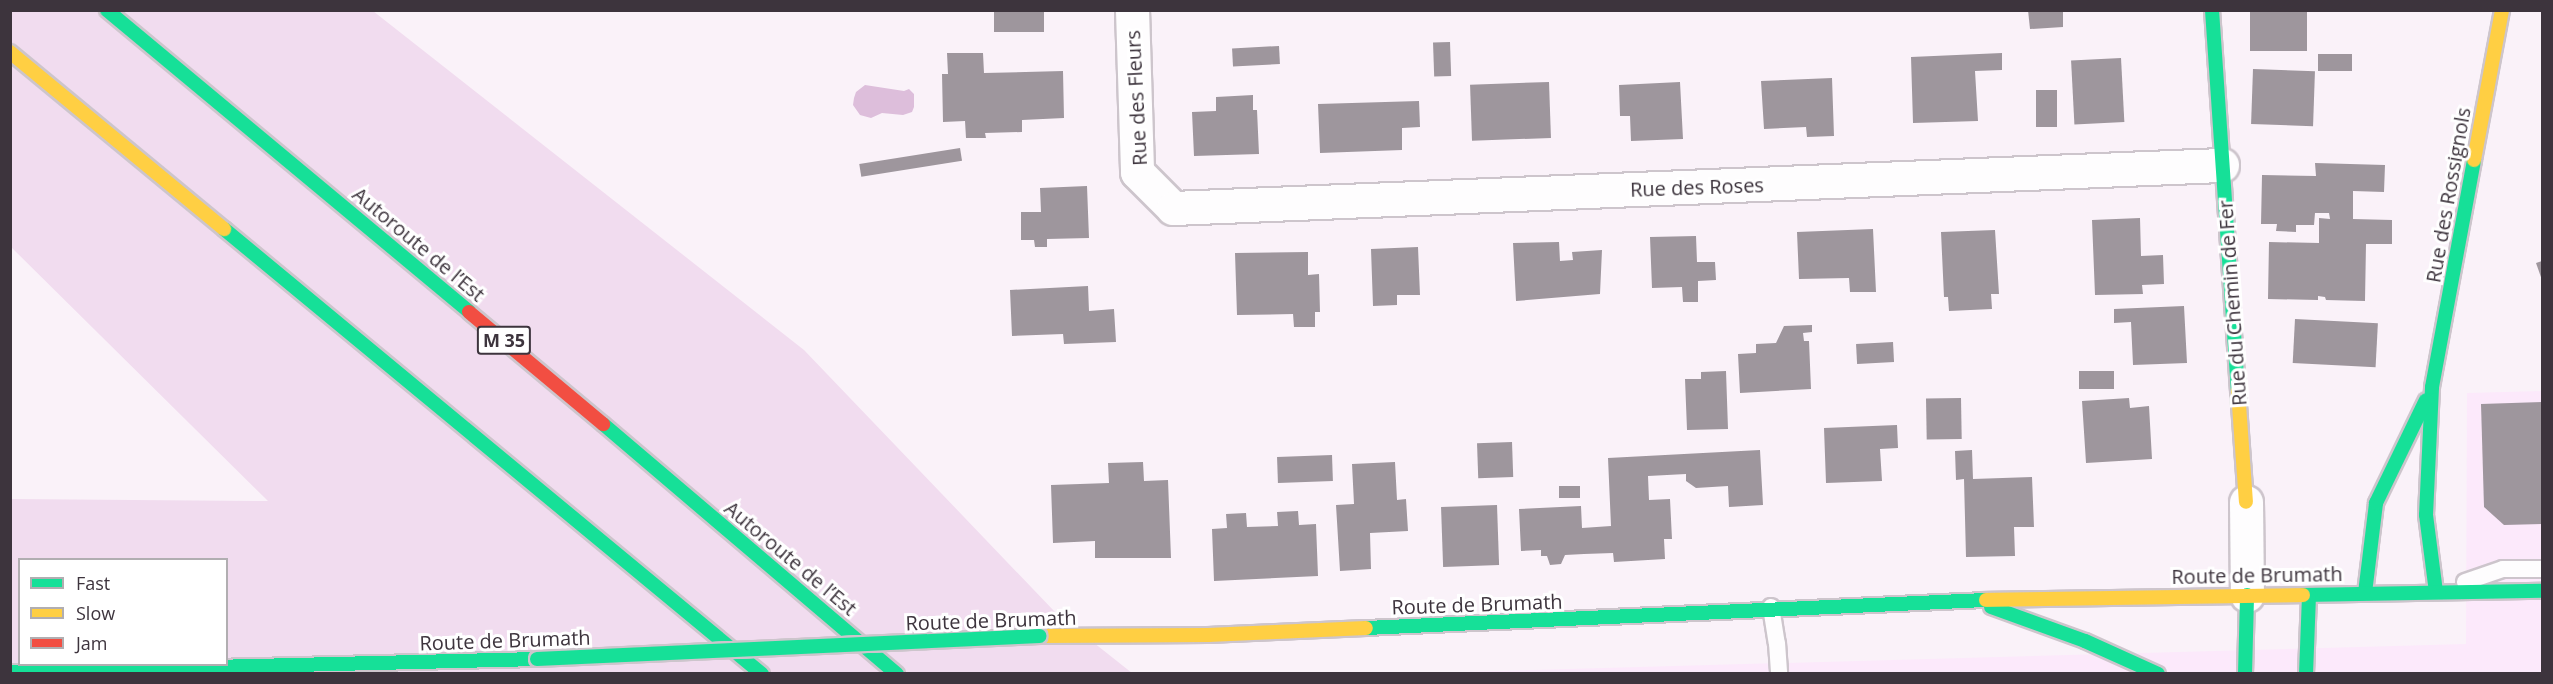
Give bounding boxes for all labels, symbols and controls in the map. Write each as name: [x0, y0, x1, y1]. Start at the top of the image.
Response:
street label: Rue des Fleurs: [1120, 30, 1152, 166]
street label: Rue des Rossignols: [2421, 106, 2475, 284]
street label: Rue des Roses: [1630, 173, 1764, 201]
street label: Autoroute de l’Est: [348, 182, 490, 306]
street label: Rue du Chemin de Fer: [2213, 199, 2251, 407]
road number: M 35: [476, 325, 532, 355]
street label: Autoroute de l’Est: [720, 496, 862, 620]
legend: [18, 558, 228, 666]
street label: Route de Brumath: [2171, 562, 2343, 588]
text: Fast: [76, 571, 110, 595]
street label: Route de Brumath: [1391, 589, 1563, 619]
text: Slow: [76, 601, 115, 625]
street label: Route de Brumath: [905, 605, 1077, 635]
street label: Route de Brumath: [419, 625, 591, 655]
text: Jam: [76, 631, 108, 655]

